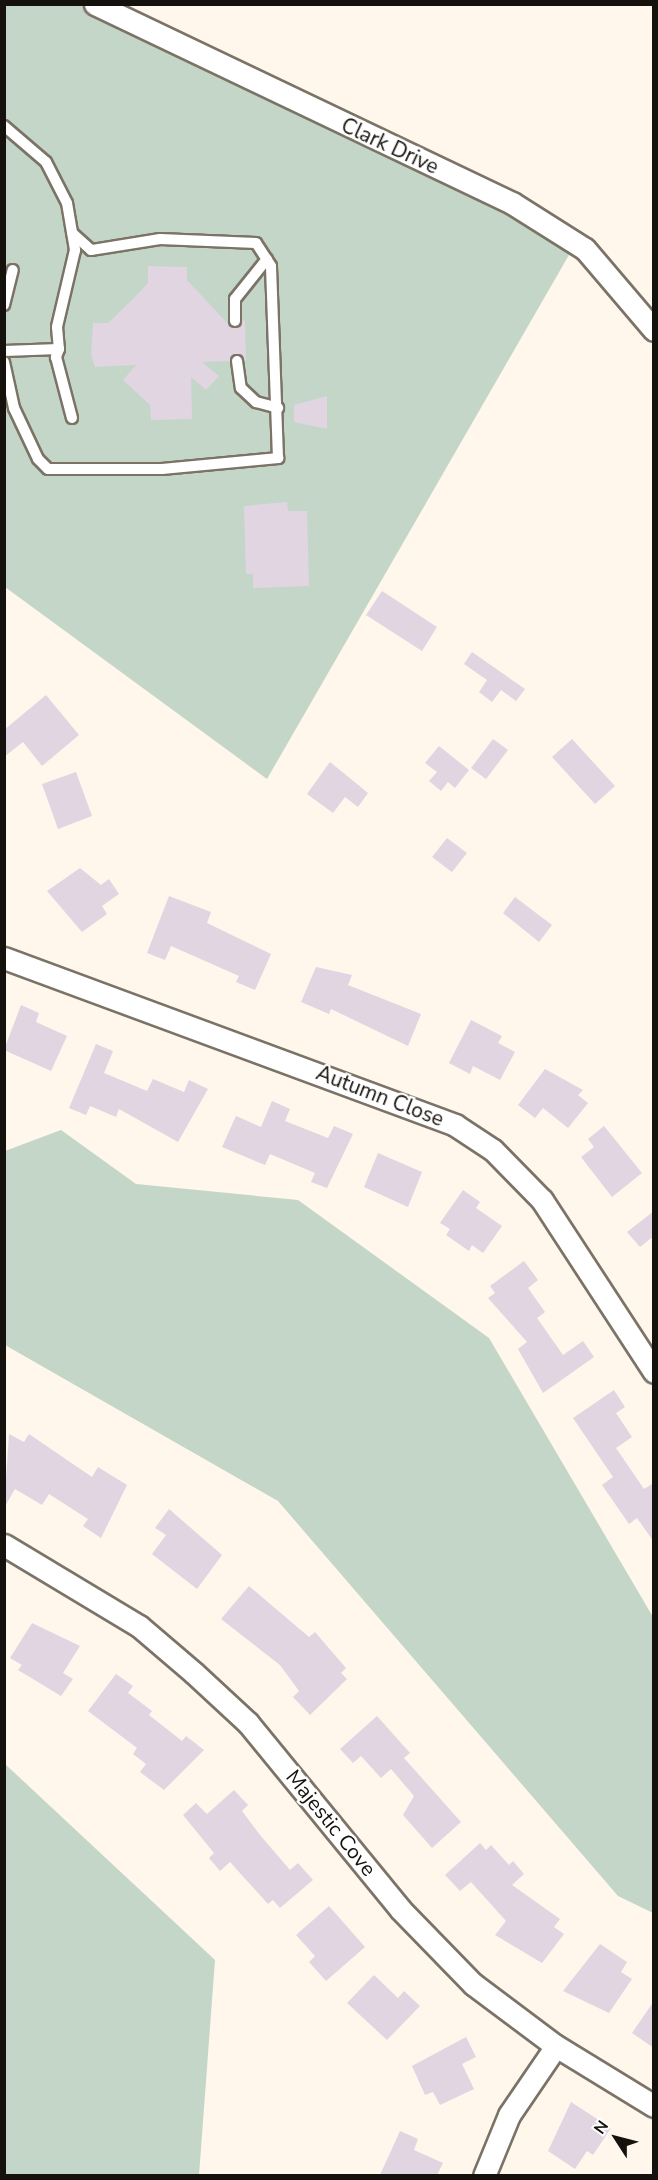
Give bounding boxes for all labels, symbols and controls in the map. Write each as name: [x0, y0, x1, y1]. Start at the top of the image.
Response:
street label: Clark Drive: [337, 112, 443, 180]
street label: Autumn Close: [313, 1060, 447, 1132]
street label: Majestic Cove: [281, 1765, 381, 1881]
north arrow: [586, 2108, 646, 2168]
text: N: [589, 2116, 614, 2139]

